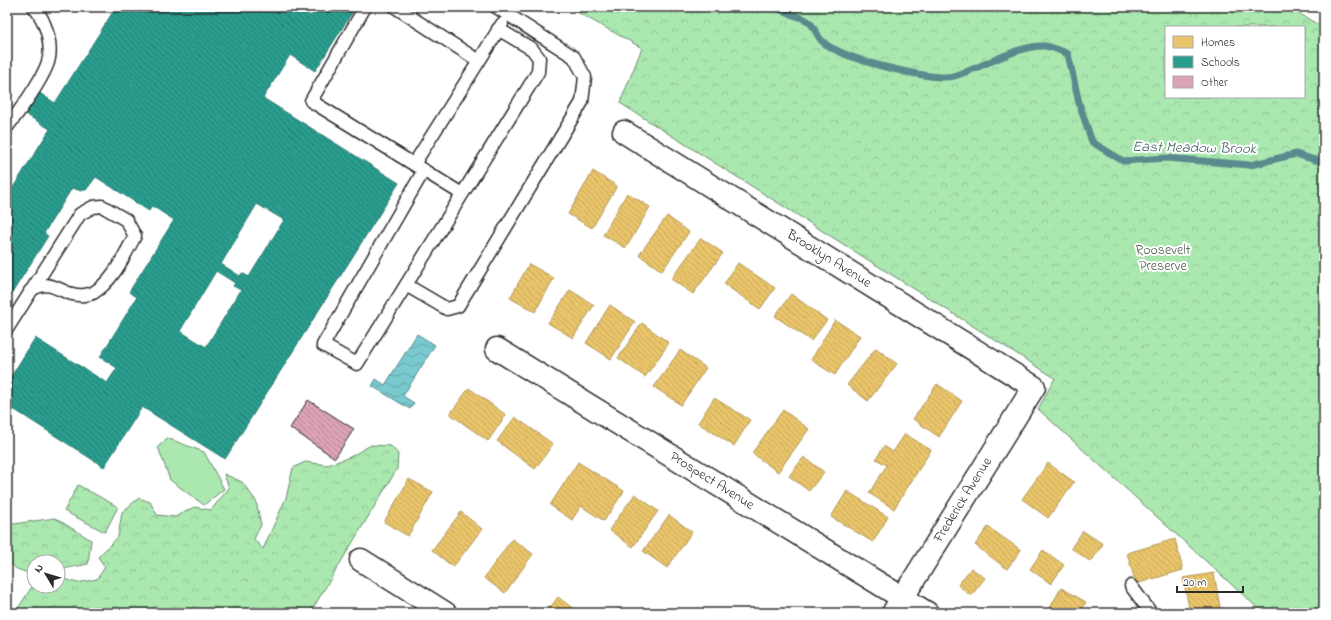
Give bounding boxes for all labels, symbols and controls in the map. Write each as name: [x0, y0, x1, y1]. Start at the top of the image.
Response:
legend: [1165, 26, 1305, 98]
text: Homes: [1201, 34, 1235, 52]
text: Schools: [1201, 54, 1240, 72]
text: Other: [1201, 74, 1228, 92]
water label: East Meadow Brook: [1132, 136, 1258, 160]
street label: Brooklyn Avenue: [781, 224, 876, 295]
park label: Roosevelt Preserve: [1136, 240, 1191, 277]
street label: Prospect Avenue: [666, 447, 759, 516]
street label: Frederick Avenue: [928, 453, 998, 548]
north arrow: [26, 554, 66, 594]
text: N: [30, 561, 48, 576]
scale bar: [1177, 568, 1243, 594]
text: 20 m: [1183, 574, 1206, 592]

